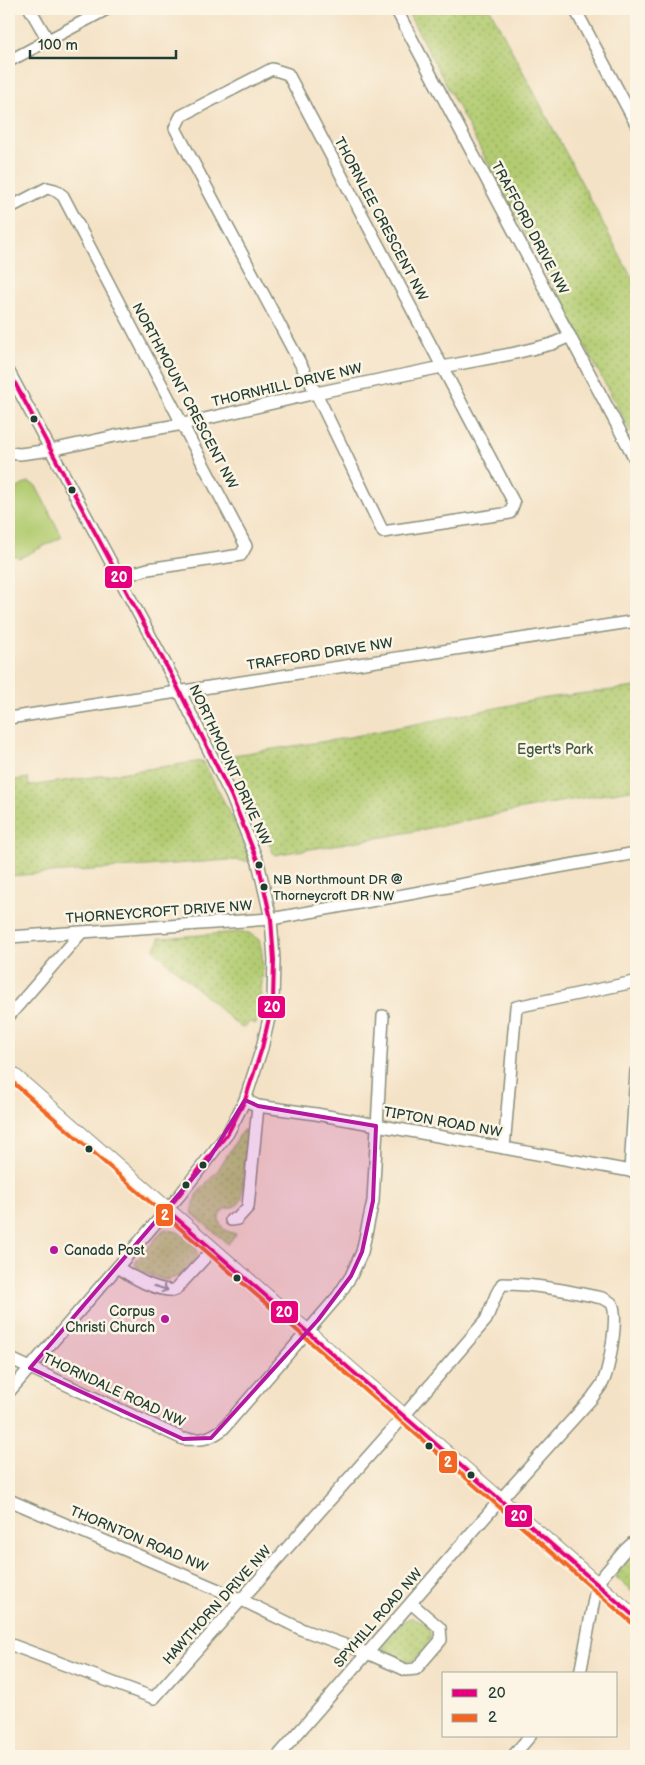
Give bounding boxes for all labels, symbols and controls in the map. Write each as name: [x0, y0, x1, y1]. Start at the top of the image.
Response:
scale bar: [30, 28, 176, 60]
text: 100 m: [38, 36, 78, 55]
street label: THORNLEE CRESCENT NW: [331, 134, 432, 304]
street label: TRAFFORD DRIVE NW: [488, 159, 572, 297]
street label: NORTHMOUNT CRESCENT NW: [129, 300, 242, 492]
street label: THORNHILL DRIVE NW: [210, 359, 364, 411]
unlabelled marker: [29, 414, 39, 424]
unlabelled marker: [67, 485, 77, 495]
line badge: 20: [104, 565, 133, 589]
text: 20: [111, 569, 128, 586]
street label: TRAFFORD DRIVE NW: [246, 634, 395, 674]
street label: NORTHMOUNT DRIVE NW: [185, 682, 275, 848]
park label: Egert's Park: [517, 741, 593, 758]
unlabelled marker: [254, 860, 264, 870]
place label: NB Northmount DR @ Thorneycroft DR NW: [273, 872, 403, 904]
marker: NB Northmount DR @ Thorneycroft DR NW: [259, 882, 269, 892]
street label: THORNEYCROFT DRIVE NW: [65, 897, 253, 927]
line badge: 20: [257, 995, 286, 1019]
text: 20: [264, 999, 281, 1016]
street label: TIPTON ROAD NW: [382, 1103, 504, 1141]
unlabelled marker: [84, 1144, 94, 1154]
unlabelled marker: [198, 1160, 208, 1170]
unlabelled marker: [181, 1180, 191, 1190]
line badge: 2: [155, 1203, 174, 1227]
text: 2: [161, 1207, 170, 1224]
place label: Canada Post: [64, 1242, 146, 1259]
marker: Canada Post: [48, 1244, 60, 1256]
unlabelled marker: [232, 1273, 242, 1283]
one-way arrow: [153, 1284, 169, 1294]
line badge: 20: [270, 1300, 299, 1324]
place label: Corpus Christi Church: [65, 1303, 155, 1336]
text: 20: [276, 1304, 293, 1321]
marker: Corpus Christi Church: [159, 1313, 171, 1325]
street label: THORNDALE ROAD NW: [40, 1349, 188, 1431]
unlabelled marker: [424, 1441, 434, 1451]
line badge: 2: [438, 1450, 458, 1474]
text: 2: [444, 1454, 453, 1471]
unlabelled marker: [466, 1470, 476, 1480]
street label: THORNTON ROAD NW: [67, 1502, 211, 1576]
line badge: 20: [504, 1504, 533, 1528]
text: 20: [511, 1508, 528, 1525]
street label: HAWTHORN DRIVE NW: [159, 1542, 275, 1668]
street label: SPYHILL ROAD NW: [330, 1565, 426, 1671]
legend: [442, 1672, 618, 1738]
text: 20: [488, 1684, 506, 1703]
text: 2: [488, 1708, 497, 1727]

